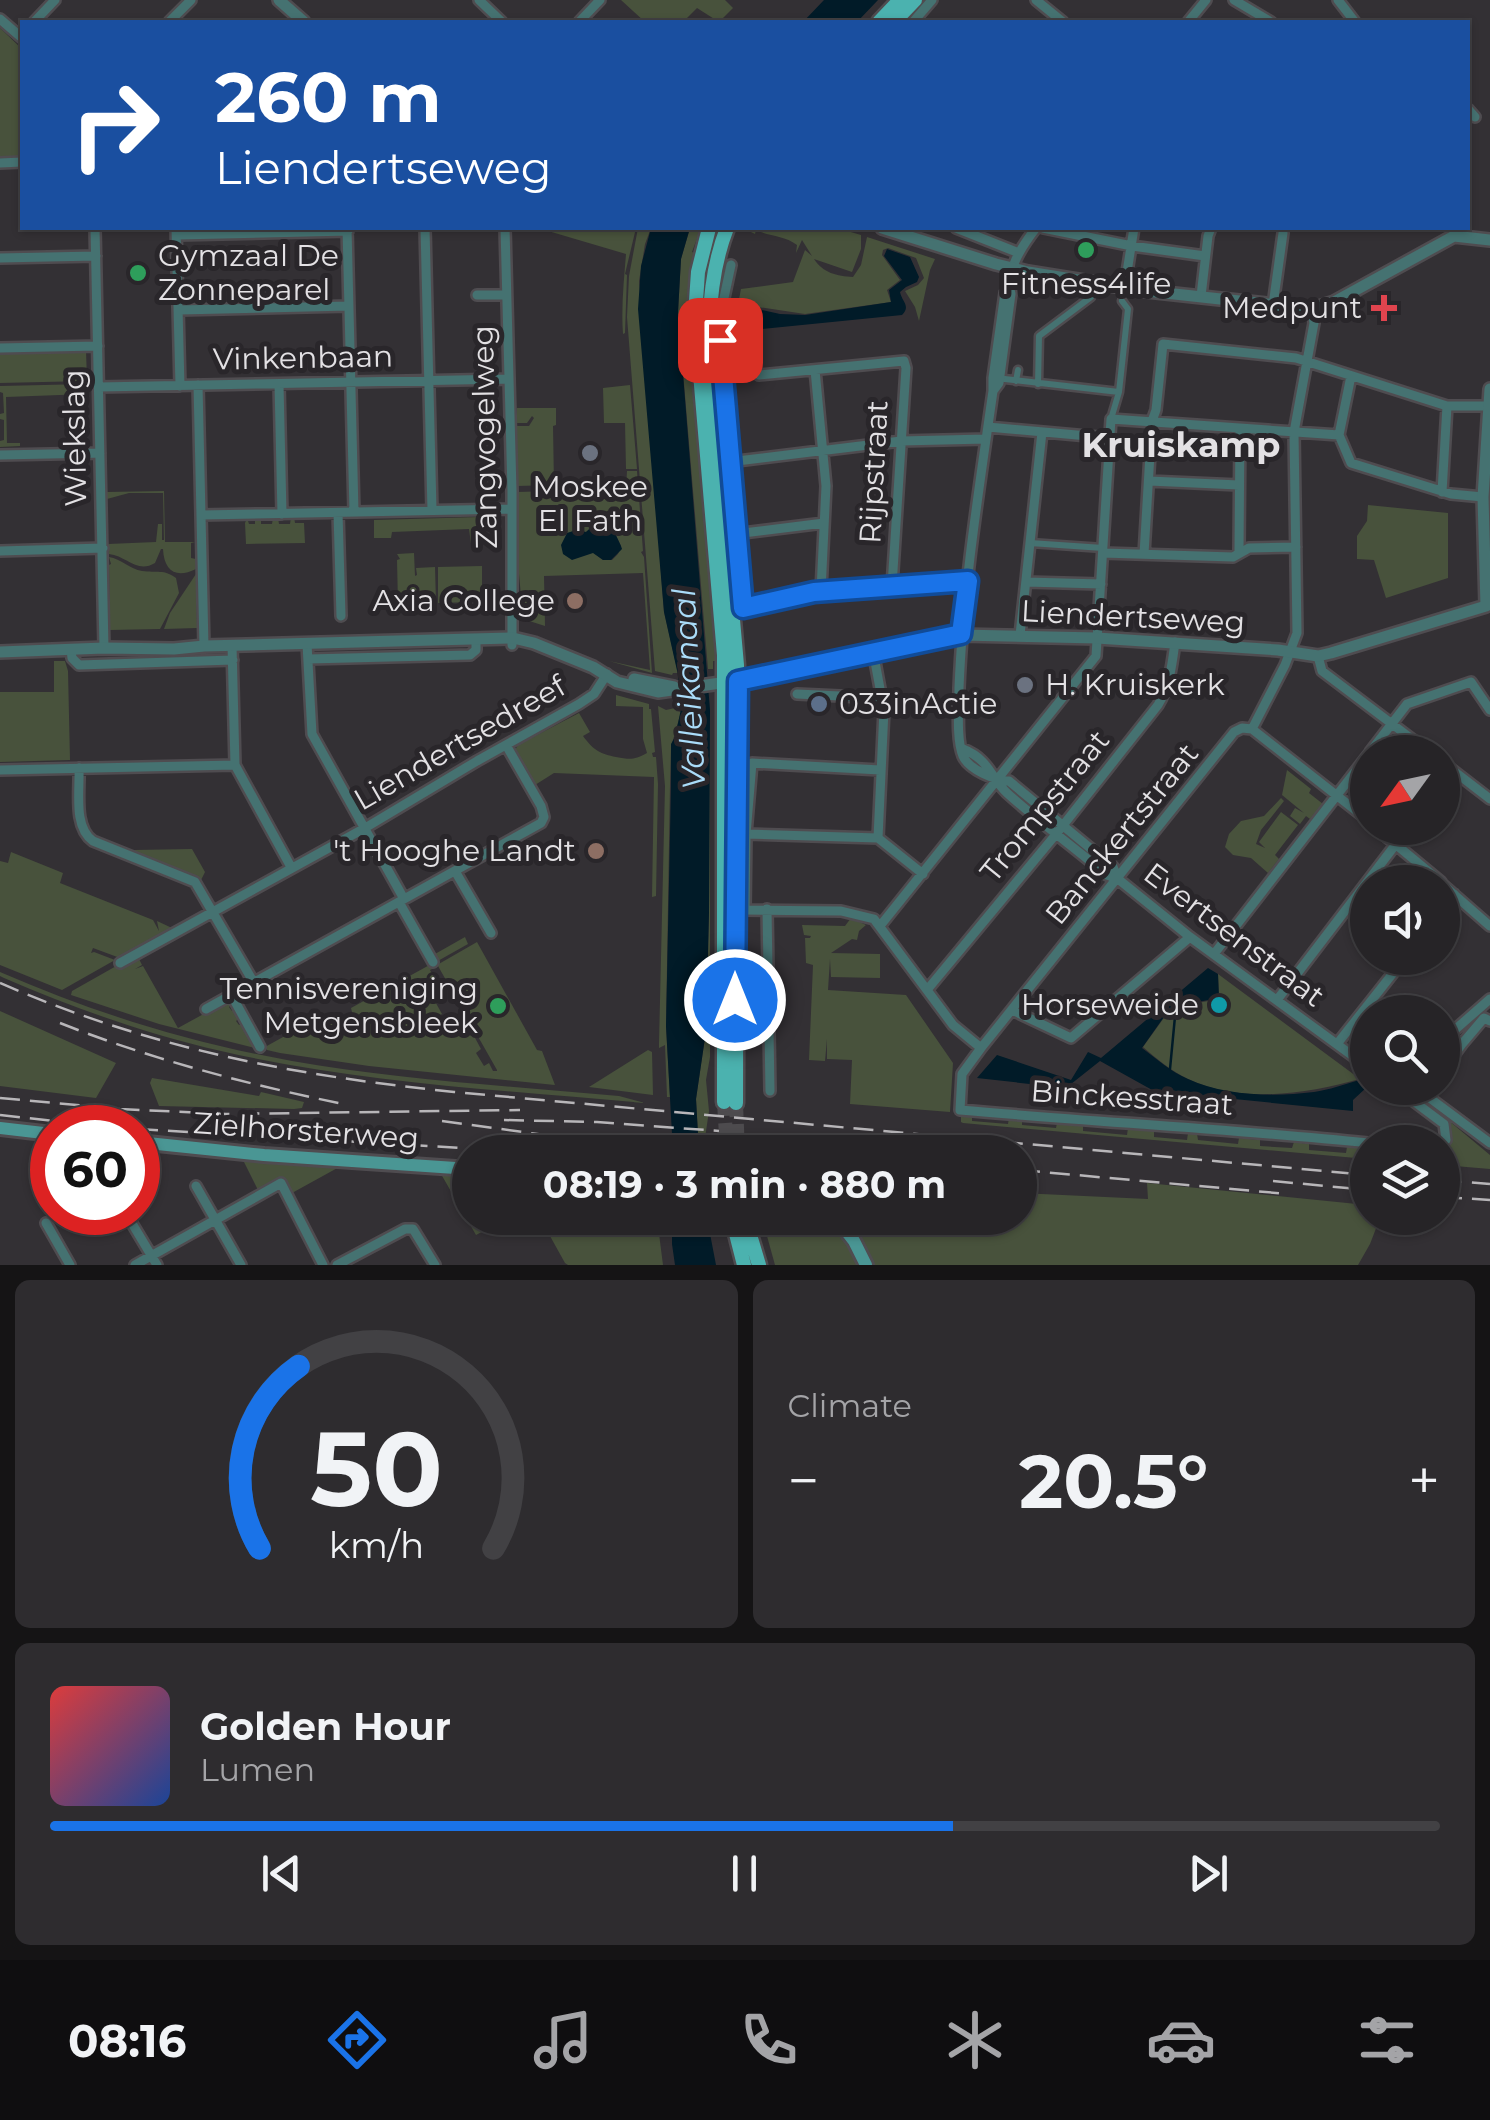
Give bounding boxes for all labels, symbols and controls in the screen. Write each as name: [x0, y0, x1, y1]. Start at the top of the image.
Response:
text: 260 m: [215, 54, 442, 140]
icon: right: [50, 60, 180, 190]
text: Liendertseweg: [215, 140, 551, 195]
place label: Gymzaal De Zonneparel: [158, 237, 339, 308]
marker: Fitness4life: [1075, 239, 1097, 261]
marker: Gymzaal De Zonneparel: [127, 262, 149, 284]
place label: Fitness4life: [1001, 265, 1171, 302]
place label: Medpunt: [1222, 289, 1362, 326]
marker: Medpunt: [1371, 295, 1397, 321]
pin: [678, 298, 763, 383]
icon: arrive: [693, 313, 748, 368]
street label: Zangvogelweg: [464, 325, 505, 549]
street label: Vinkenbaan: [212, 337, 393, 378]
street label: Wiekslag: [55, 369, 94, 507]
street label: Rijpstraat: [851, 399, 896, 545]
district label: Kruiskamp: [1082, 423, 1280, 466]
marker: Moskee El Fath: [579, 442, 601, 464]
place label: Moskee El Fath: [532, 468, 648, 539]
place label: Axia College: [372, 582, 555, 619]
water label: Valleikanaal: [664, 587, 713, 790]
marker: Axia College: [564, 590, 586, 612]
street label: Liendertseweg: [1020, 592, 1246, 641]
street label: Liendertsedreef: [347, 666, 574, 818]
place label: H. Kruiskerk: [1045, 666, 1225, 703]
marker: H. Kruiskerk: [1014, 674, 1036, 696]
place label: 033inActie: [839, 685, 997, 722]
marker: 033inActie: [808, 693, 830, 715]
street label: Trompstraat: [972, 722, 1117, 889]
north arrow: [1350, 735, 1460, 845]
map controls: [1350, 735, 1460, 1235]
street label: Banckertstraat: [1037, 736, 1206, 932]
place label: 't Hooghe Landt: [333, 832, 576, 869]
marker: 't Hooghe Landt: [585, 840, 607, 862]
street label: Evertsenstraat: [1137, 855, 1332, 1015]
button: sound: [1350, 865, 1460, 975]
position arrow: [683, 948, 787, 1052]
place label: Tennisvereniging Metgensbleek: [220, 970, 478, 1041]
place label: Horseweide: [1021, 986, 1199, 1023]
marker: Horseweide: [1208, 994, 1230, 1016]
marker: Tennisvereniging Metgensbleek: [487, 995, 509, 1017]
button: search: [1350, 995, 1460, 1105]
street label: Binckesstraat: [1030, 1072, 1235, 1123]
street label: Zielhorsterweg: [192, 1104, 420, 1157]
speed limit sign: 60: [30, 1105, 160, 1235]
button: layers: [1350, 1125, 1460, 1235]
text: 08:19 · 3 min · 880 m: [543, 1161, 946, 1208]
text: Climate: [788, 1386, 912, 1425]
text: 50: [310, 1405, 443, 1532]
text: 20.5°: [1019, 1435, 1208, 1527]
text: −: [788, 1447, 819, 1514]
text: +: [1408, 1447, 1440, 1514]
text: km/h: [329, 1523, 424, 1567]
text: Golden Hour: [200, 1703, 451, 1750]
text: Lumen: [200, 1750, 315, 1789]
icon: previous: [254, 1846, 309, 1901]
icon: pause: [717, 1846, 772, 1901]
icon: next: [1181, 1846, 1236, 1901]
icon: directions: [322, 2005, 392, 2075]
icon: music: [528, 2005, 598, 2075]
icon: phone: [734, 2005, 804, 2075]
icon: climate: [940, 2005, 1010, 2075]
icon: car: [1146, 2005, 1216, 2075]
icon: filters: [1352, 2005, 1422, 2075]
text: 08:16: [68, 2013, 186, 2068]

